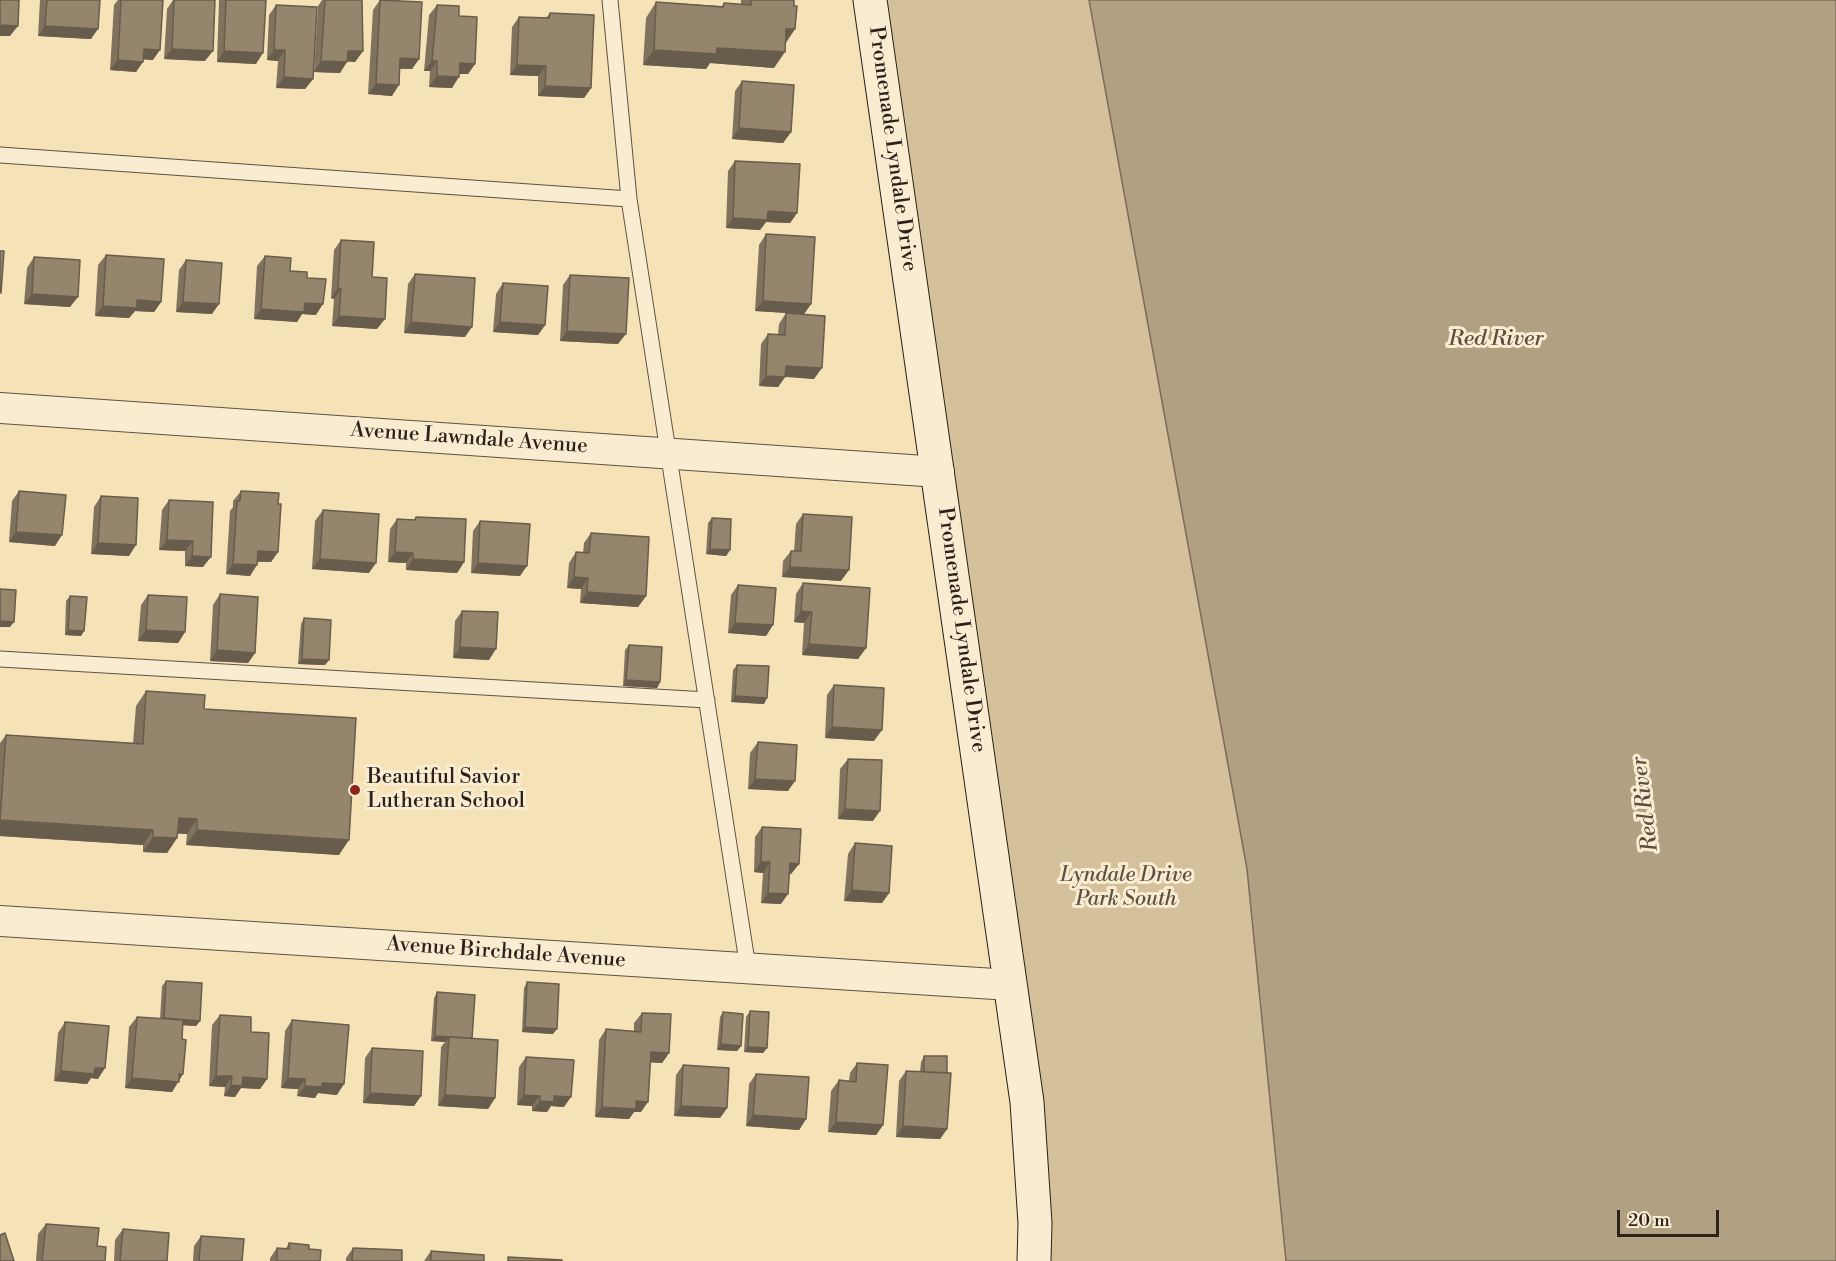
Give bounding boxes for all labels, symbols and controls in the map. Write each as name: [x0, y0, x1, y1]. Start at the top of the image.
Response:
street label: Promenade Lyndale Drive: [862, 25, 922, 273]
water label: Red River: [1448, 327, 1544, 353]
street label: Avenue Lawndale Avenue: [349, 418, 589, 460]
street label: Promenade Lyndale Drive: [931, 506, 991, 754]
water label: Red River: [1627, 755, 1665, 853]
place label: Beautiful Savior Lutheran School: [367, 765, 525, 815]
marker: Beautiful Savior Lutheran School: [348, 783, 362, 797]
park label: Lyndale Drive Park South: [1060, 863, 1192, 913]
street label: Avenue Birchdale Avenue: [385, 932, 627, 974]
scale bar: [1620, 1198, 1722, 1236]
text: 20 m: [1628, 1209, 1670, 1232]

